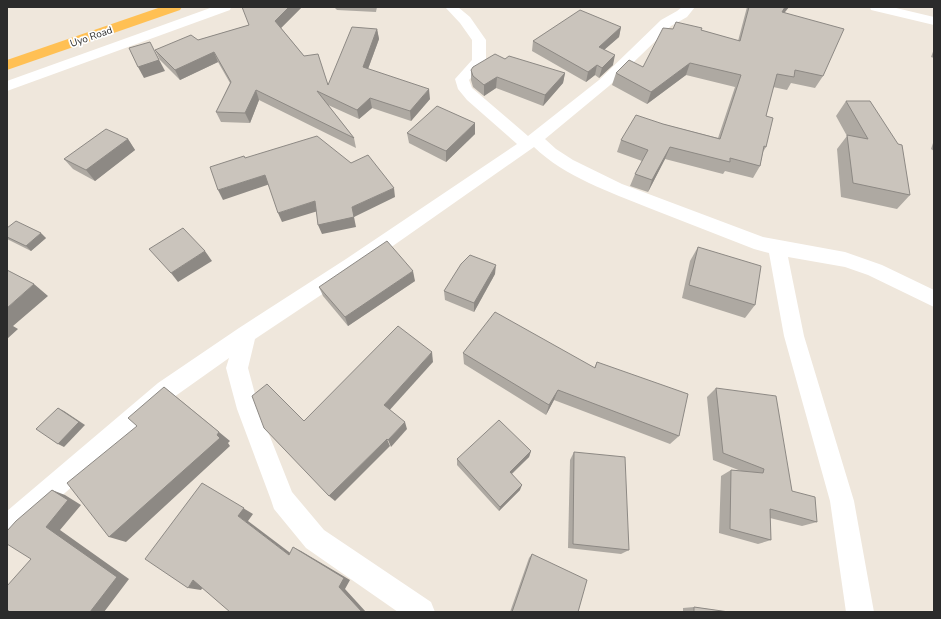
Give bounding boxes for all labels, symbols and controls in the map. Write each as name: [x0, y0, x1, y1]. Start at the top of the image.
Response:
street label: Uyo Road: [68, 23, 114, 51]

